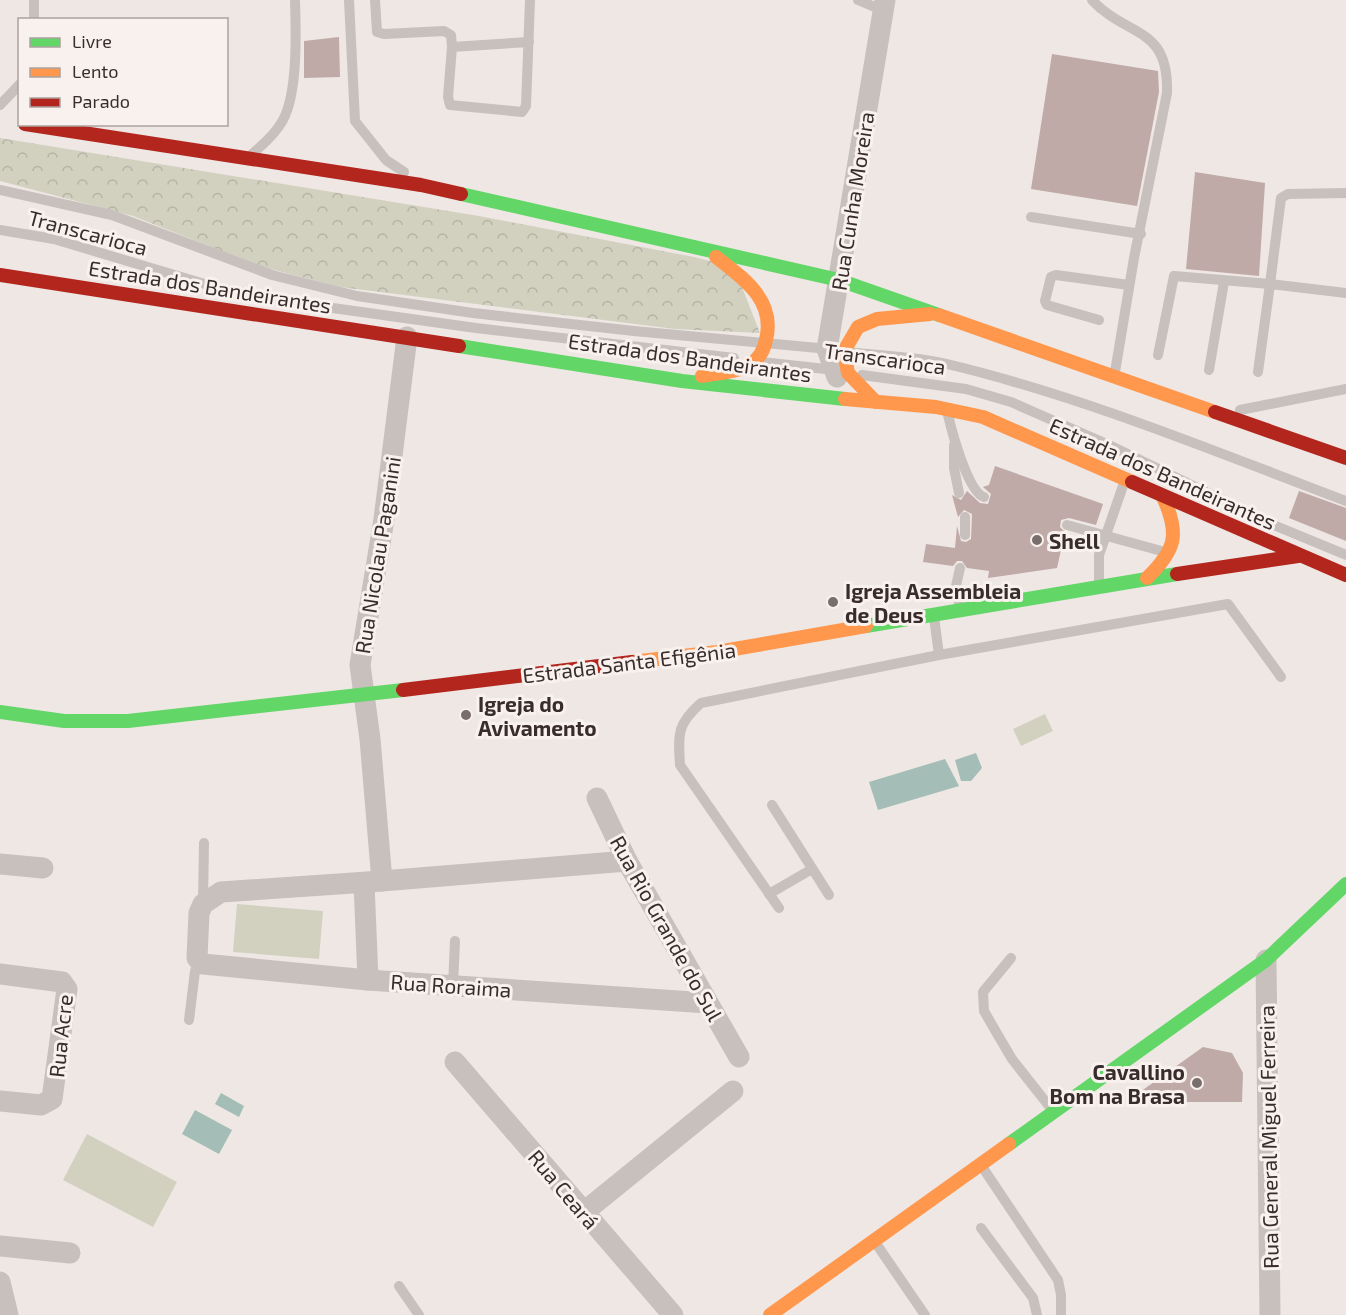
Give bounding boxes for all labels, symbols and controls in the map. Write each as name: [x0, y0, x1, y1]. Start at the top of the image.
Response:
legend: [18, 18, 228, 126]
text: Livre: [72, 30, 112, 52]
text: Lento: [72, 60, 118, 82]
text: Parado: [72, 90, 130, 112]
street label: Rua Cunha Moreira: [826, 110, 878, 292]
street label: Transcarioca: [26, 204, 150, 260]
street label: Estrada dos Bandeirantes: [87, 254, 333, 318]
street label: Estrada dos Bandeirantes: [567, 328, 813, 386]
street label: Transcarioca: [823, 337, 947, 379]
street label: Estrada dos Bandeirantes: [1046, 412, 1280, 534]
street label: Rua Nicolau Paganini: [349, 455, 405, 655]
place label: Shell: [1049, 528, 1100, 553]
marker: Shell: [1030, 533, 1044, 547]
place label: Igreja Assembleia de Deus: [845, 578, 1021, 627]
marker: Igreja Assembleia de Deus: [826, 595, 840, 609]
street label: Estrada Santa Efigênia: [521, 637, 737, 687]
place label: Igreja do Avivamento: [478, 691, 597, 740]
marker: Igreja do Avivamento: [459, 708, 473, 722]
street label: Rua Rio Grande do Sul: [606, 831, 729, 1026]
street label: Rua Roraima: [390, 968, 512, 1002]
street label: Rua Acre: [43, 993, 77, 1079]
street label: Rua General Miguel Ferreira: [1253, 1005, 1283, 1269]
place label: Cavallino Bom na Brasa: [1050, 1059, 1185, 1108]
marker: Cavallino Bom na Brasa: [1190, 1076, 1204, 1090]
street label: Rua Ceará: [524, 1144, 604, 1234]

